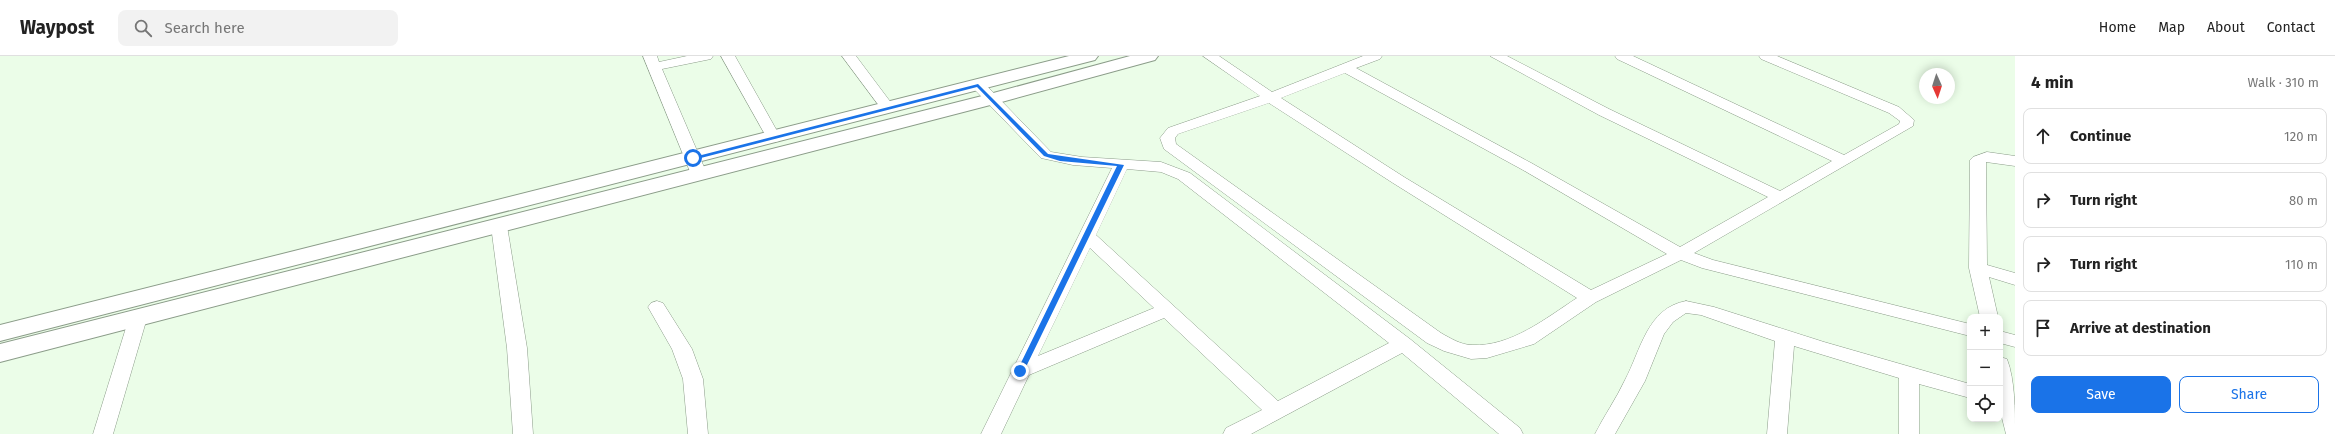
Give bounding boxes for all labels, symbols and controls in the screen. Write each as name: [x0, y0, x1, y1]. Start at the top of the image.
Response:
search box: [118, 10, 398, 46]
text: Waypost: [20, 16, 94, 39]
icon: search: [132, 17, 154, 39]
text: Search here: [164, 19, 245, 37]
text: Home: [2099, 19, 2136, 36]
text: Map: [2158, 19, 2185, 36]
text: About: [2207, 19, 2245, 36]
text: Contact: [2267, 19, 2315, 36]
north arrow: [1919, 68, 1955, 104]
text: 4 min: [2031, 72, 2074, 93]
text: Walk · 310 m: [2248, 75, 2319, 90]
icon: ahead: [2032, 125, 2054, 147]
text: Continue: [2070, 127, 2131, 145]
text: 120 m: [2284, 129, 2318, 144]
route start: [684, 149, 702, 167]
icon: right: [2032, 189, 2054, 211]
text: Turn right: [2070, 191, 2137, 209]
text: 80 m: [2289, 193, 2318, 208]
icon: right: [2032, 253, 2054, 275]
text: Turn right: [2070, 255, 2137, 273]
text: 110 m: [2285, 257, 2318, 272]
map controls: [1967, 314, 2003, 422]
button: +: [1967, 314, 2003, 350]
icon: arrive: [2032, 317, 2054, 339]
text: Arrive at destination: [2070, 319, 2211, 337]
button: −: [1967, 350, 2003, 386]
route end: [1011, 362, 1029, 380]
button: Save: [2031, 376, 2171, 413]
button: Share: [2179, 376, 2319, 413]
button: locate: [1967, 386, 2003, 422]

